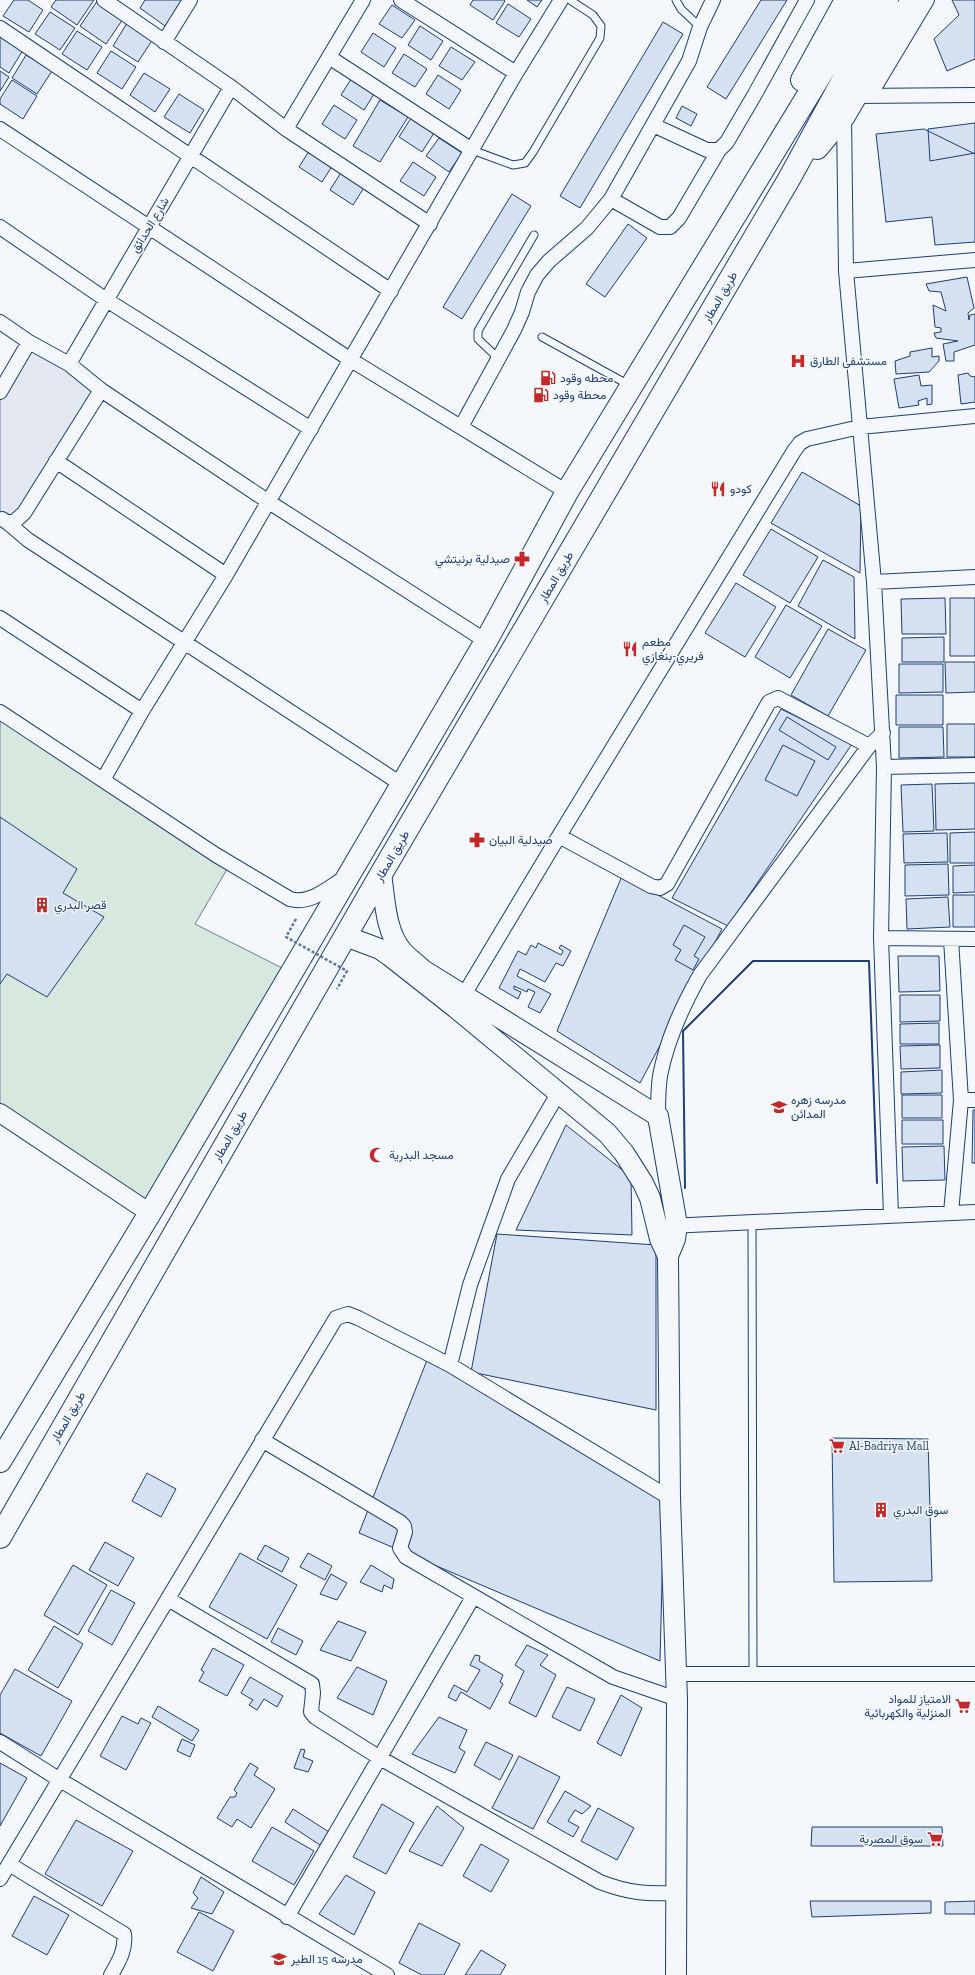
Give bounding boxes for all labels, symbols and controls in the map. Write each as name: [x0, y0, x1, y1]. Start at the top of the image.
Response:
street label: شارع الحدائق: [128, 195, 174, 256]
street label: طريق المطار: [699, 269, 741, 326]
hospital icon: مستشفى الطارق: [789, 352, 807, 370]
place label: مستشفى الطارق: [810, 354, 887, 369]
fuel station icon: محطه وقود: [539, 369, 557, 387]
place label: محطه وقود: [560, 371, 614, 386]
fuel station icon: محطة وقود: [532, 386, 550, 404]
place label: محطة وقود: [553, 388, 607, 403]
restaurant icon: كودو: [709, 480, 727, 498]
place label: كودو: [730, 482, 752, 497]
street label: طريق المطار: [535, 549, 577, 606]
pharmacy icon: صيدلية برنيتشي: [513, 550, 531, 568]
place label: صيدلية برنيتشي: [435, 552, 510, 569]
place label: مطعم فريري-بنغازي: [642, 635, 704, 666]
restaurant icon: مطعم فريري-بنغازي: [621, 640, 639, 658]
street label: طريق المطار: [371, 828, 413, 885]
pharmacy icon: صيدلية البيان: [468, 831, 486, 849]
place label: صيدلية البيان: [489, 833, 553, 847]
building icon: قصر البدري: [33, 896, 51, 914]
place label: قصر البدري: [54, 898, 107, 915]
place label: مدرسه زهره المدائن: [791, 1093, 846, 1122]
school or university icon: مدرسه زهره المدائن: [770, 1098, 788, 1116]
street label: طريق المطار: [209, 1108, 251, 1165]
mosque icon: مسجد البدرية: [368, 1146, 386, 1164]
place label: مسجد البدرية: [389, 1148, 454, 1163]
street label: طريق المطار: [47, 1389, 89, 1446]
supermarket icon: Al-Badriya Mall: [828, 1437, 846, 1455]
place label: Al-Badriya Mall: [849, 1439, 929, 1453]
building icon: سوق البدري: [872, 1501, 890, 1519]
place label: سوق البدري: [893, 1503, 948, 1520]
place label: الامتياز للمواد المنزلية والكهربائية: [864, 1692, 951, 1721]
supermarket icon: الامتياز للمواد المنزلية والكهربائية: [954, 1697, 972, 1715]
supermarket icon: سوق المصرية: [926, 1830, 944, 1848]
place label: سوق المصرية: [859, 1832, 923, 1847]
school or university icon: مدرسه 15 الطير: [270, 1950, 288, 1968]
place label: مدرسه 15 الطير: [290, 1952, 363, 1967]

